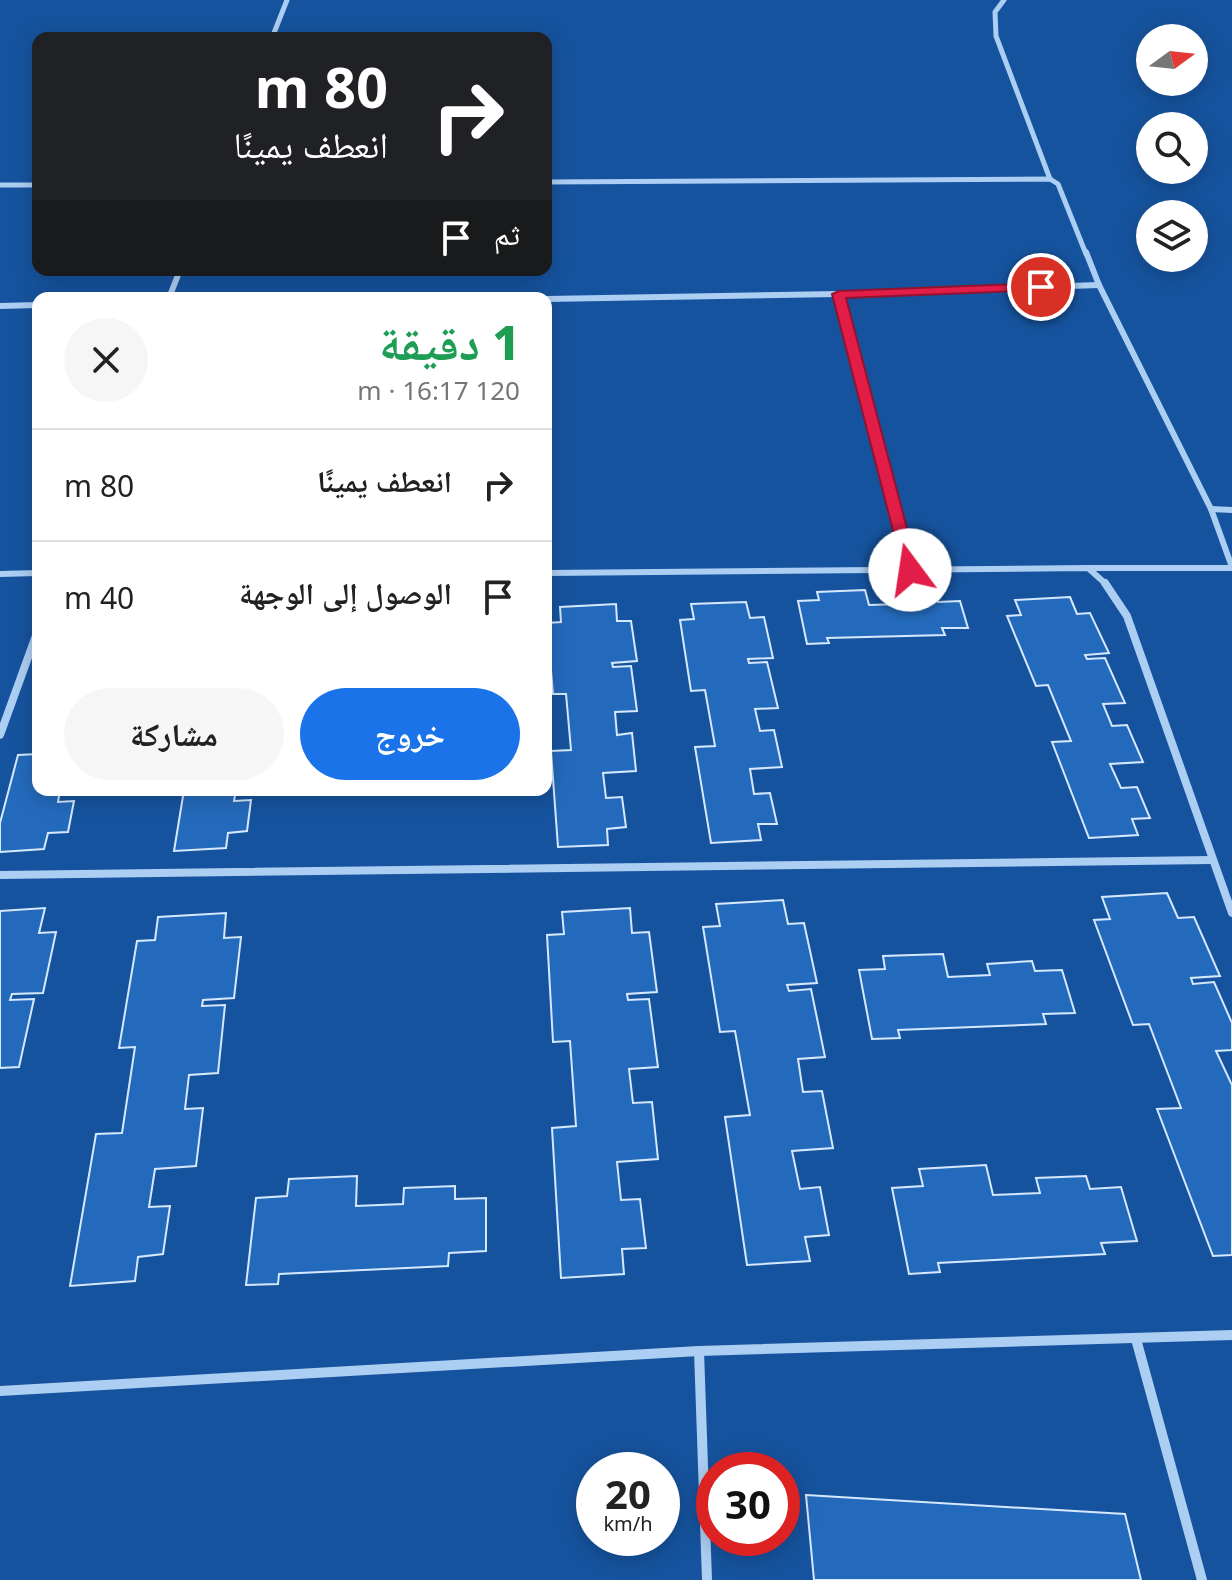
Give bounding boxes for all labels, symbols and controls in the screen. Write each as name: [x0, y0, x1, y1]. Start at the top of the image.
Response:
north arrow: [1136, 24, 1208, 96]
map controls: [1136, 24, 1208, 272]
text: 80 m: [255, 48, 388, 124]
icon: right: [416, 64, 520, 168]
button: search: [1136, 112, 1208, 184]
text: انعطف يمينًا: [233, 120, 388, 169]
button: layers: [1136, 200, 1208, 272]
text: ثم: [494, 213, 520, 254]
icon: arrive: [434, 216, 478, 260]
pin: [1007, 253, 1075, 321]
icon: arrive: [1019, 265, 1063, 309]
text: 1 دقيقة: [379, 309, 520, 374]
button: close: [64, 318, 148, 402]
text: 120 m · 16:17: [357, 372, 520, 408]
text: انعطف يمينًا: [317, 460, 452, 501]
icon: right: [476, 463, 520, 507]
text: 80 m: [64, 465, 134, 506]
position arrow: [868, 528, 952, 612]
text: الوصول إلى الوجهة: [239, 572, 452, 613]
icon: arrive: [476, 575, 520, 619]
text: 40 m: [64, 577, 134, 618]
button: مشاركة: [64, 688, 284, 780]
button: خروج: [300, 688, 520, 780]
speed limit sign: 30: [696, 1452, 800, 1556]
text: 20: [605, 1466, 651, 1521]
text: km/h: [603, 1510, 653, 1537]

